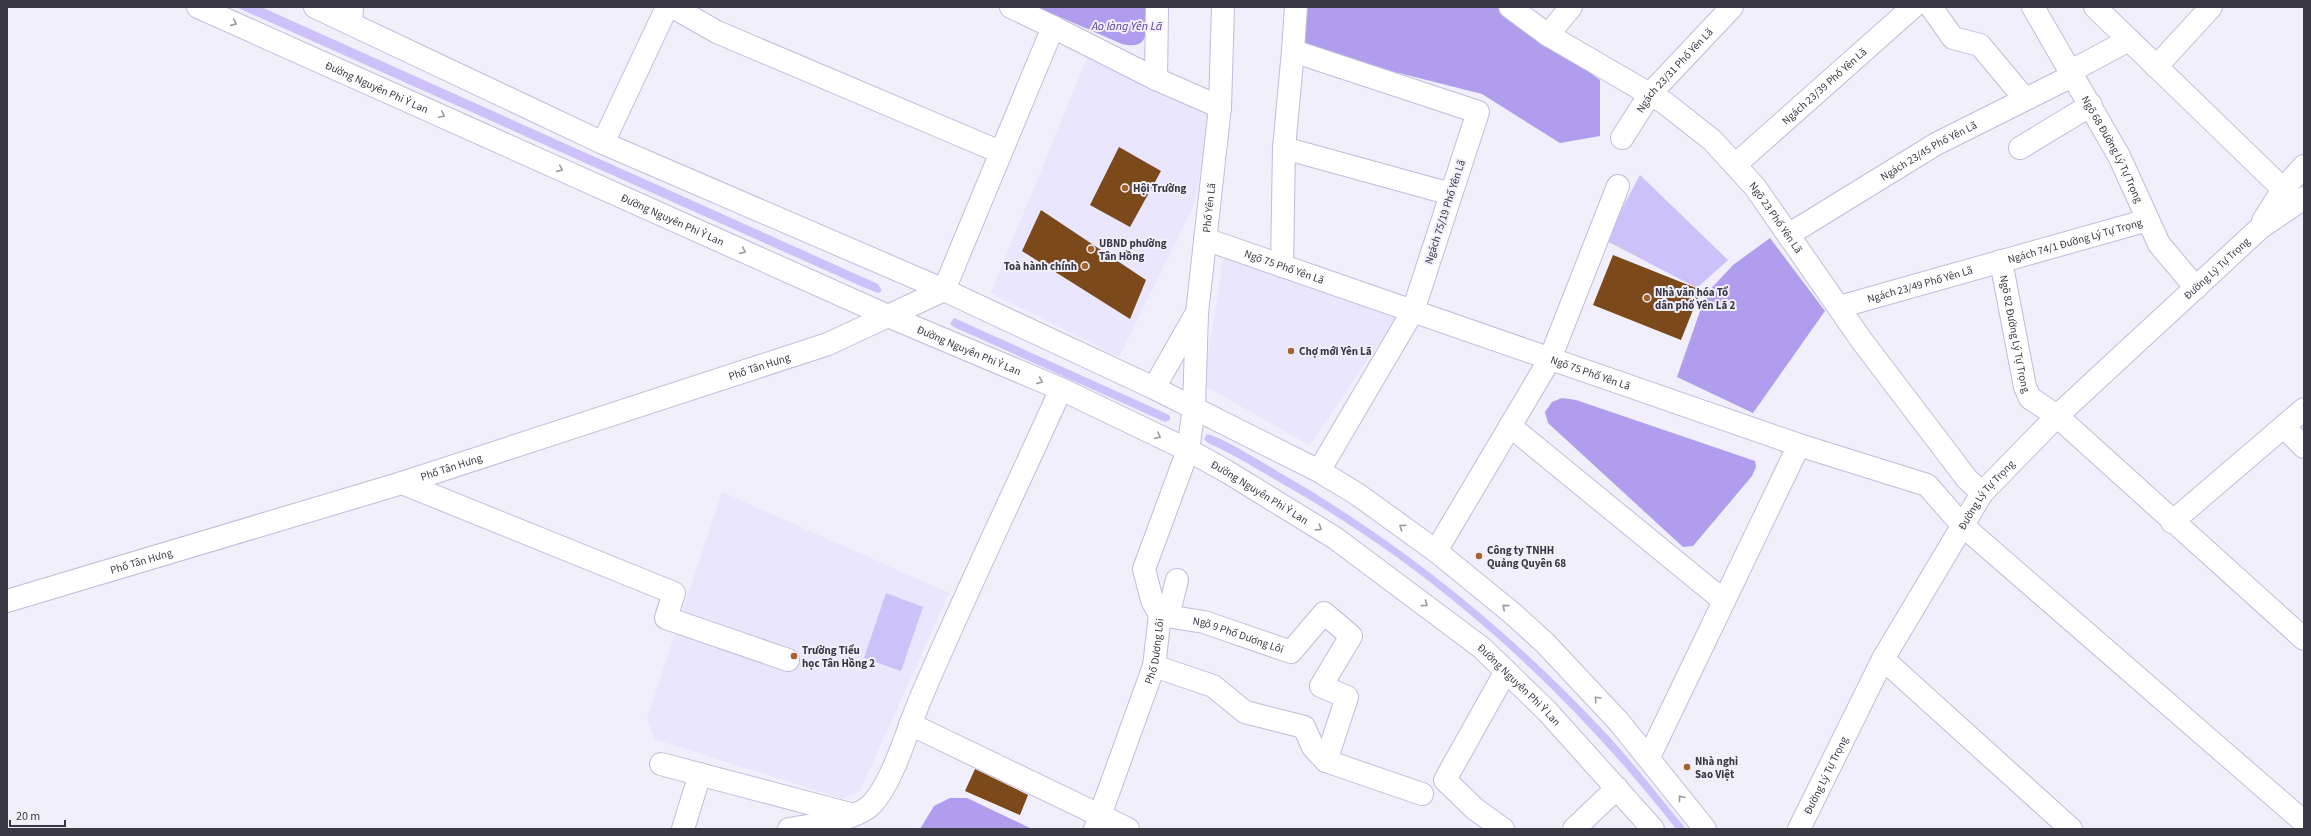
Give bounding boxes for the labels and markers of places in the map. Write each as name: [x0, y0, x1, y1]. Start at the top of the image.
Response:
place label: Hội Trường: [1133, 181, 1186, 196]
marker: Hội Trường: [1120, 183, 1130, 193]
place label: UBND phường Tân Hồng: [1099, 236, 1167, 264]
marker: UBND phường Tân Hồng: [1086, 244, 1096, 254]
place label: Toà hành chính: [1004, 259, 1077, 274]
marker: Toà hành chính: [1080, 261, 1090, 271]
place label: Nhà văn hóa Tổ dân phố Yên Lã 2: [1655, 285, 1736, 313]
marker: Nhà văn hóa Tổ dân phố Yên Lã 2: [1642, 293, 1652, 303]
place label: Chợ mới Yên Lã: [1299, 344, 1372, 359]
marker: Chợ mới Yên Lã: [1286, 346, 1296, 356]
place label: Công ty TNHH Quảng Quyên 68: [1487, 543, 1566, 571]
marker: Công ty TNHH Quảng Quyên 68: [1474, 551, 1484, 561]
place label: Trường Tiểu học Tân Hồng 2: [802, 643, 875, 671]
marker: Trường Tiểu học Tân Hồng 2: [789, 651, 799, 661]
place label: Nhà nghỉ Sao Việt: [1695, 754, 1738, 782]
marker: Nhà nghỉ Sao Việt: [1682, 762, 1692, 772]

